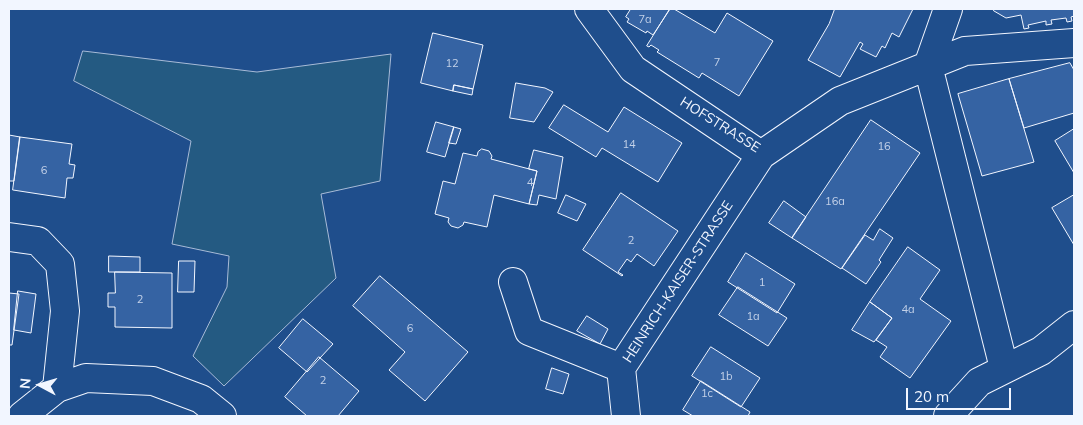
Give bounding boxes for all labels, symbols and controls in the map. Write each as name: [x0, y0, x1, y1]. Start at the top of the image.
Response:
house number: 7a: [638, 13, 652, 27]
house number: 7: [714, 56, 720, 70]
house number: 12: [445, 57, 459, 71]
street label: HOFSTRASSE: [677, 94, 763, 156]
house number: 14: [622, 138, 636, 152]
house number: 16: [877, 140, 891, 154]
house number: 6: [41, 164, 47, 178]
house number: 4: [527, 176, 533, 190]
house number: 16a: [825, 195, 845, 209]
street label: HEINRICH-KAISER-STRASSE: [619, 198, 737, 366]
house number: 2: [628, 234, 634, 248]
house number: 1: [759, 276, 765, 290]
house number: 2: [137, 293, 143, 307]
house number: 4a: [901, 303, 915, 317]
house number: 1a: [746, 310, 760, 324]
house number: 6: [407, 322, 413, 336]
north arrow: [15, 360, 65, 410]
house number: 1b: [719, 370, 733, 384]
house number: 2: [320, 374, 326, 388]
text: N: [16, 377, 35, 390]
scale bar: [908, 378, 1013, 410]
house number: 1c: [701, 387, 713, 401]
text: 20 m: [914, 387, 949, 406]

